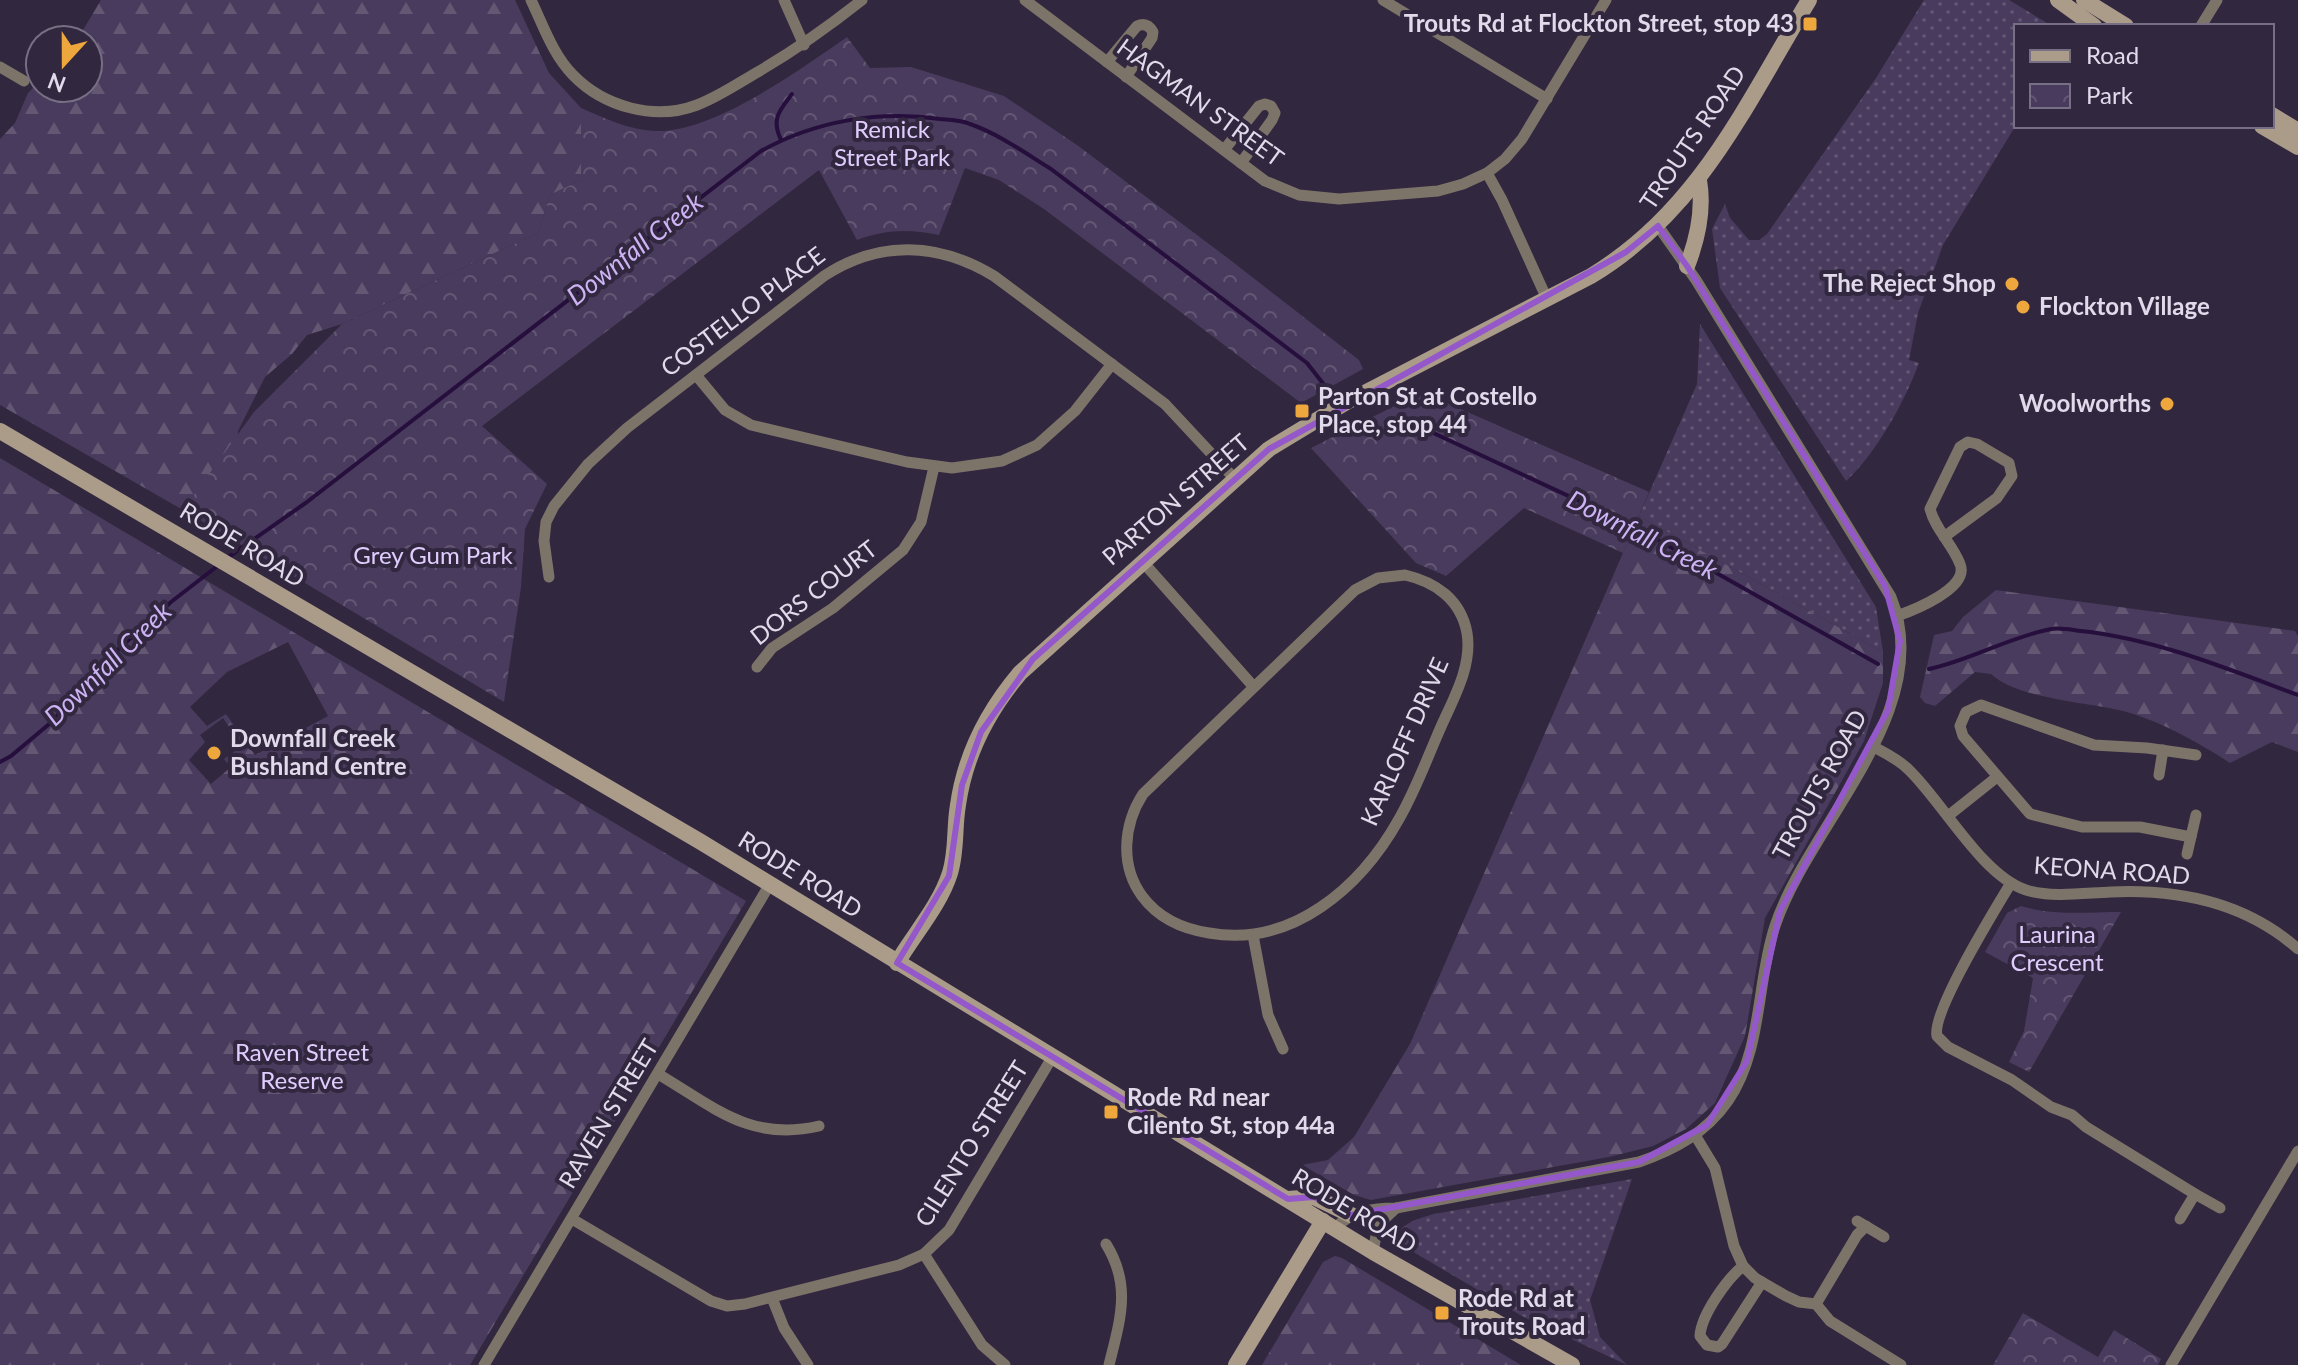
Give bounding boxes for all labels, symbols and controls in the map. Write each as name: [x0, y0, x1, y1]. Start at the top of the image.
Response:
place label: Trouts Rd at Flockton Street, stop 43: [1404, 8, 1794, 37]
marker: Trouts Rd at Flockton Street, stop 43: [1801, 15, 1819, 33]
north arrow: [24, 24, 104, 104]
legend: [2014, 24, 2274, 128]
street label: HAGMAN STREET: [1112, 32, 1290, 172]
text: Road: [2086, 40, 2139, 69]
street label: TROUTS ROAD: [1633, 60, 1751, 215]
text: N: [44, 67, 69, 99]
text: Park: [2086, 80, 2134, 109]
park label: Remick Street Park: [834, 114, 951, 171]
water label: Downfall Creek: [560, 185, 710, 311]
street label: COSTELLO PLACE: [654, 240, 830, 382]
place label: The Reject Shop: [1823, 268, 1996, 297]
marker: The Reject Shop: [2003, 275, 2021, 293]
place label: Flockton Village: [2039, 291, 2210, 320]
marker: Flockton Village: [2014, 298, 2032, 316]
place label: Parton St at Costello Place, stop 44: [1318, 381, 1537, 438]
place label: Woolworths: [2019, 388, 2151, 417]
marker: Woolworths: [2158, 395, 2176, 413]
marker: Parton St at Costello Place, stop 44: [1293, 402, 1311, 420]
street label: PARTON STREET: [1096, 427, 1254, 571]
water label: Downfall Creek: [1562, 483, 1724, 586]
street label: RODE ROAD: [175, 495, 310, 592]
street label: DORS COURT: [744, 533, 882, 650]
park label: Grey Gum Park: [353, 540, 513, 569]
water label: Downfall Creek: [37, 594, 178, 732]
street label: KARLOFF DRIVE: [1354, 653, 1454, 830]
street label: TROUTS ROAD: [1765, 704, 1872, 864]
place label: Downfall Creek Bushland Centre: [230, 723, 407, 780]
marker: Downfall Creek Bushland Centre: [205, 744, 223, 762]
street label: RODE ROAD: [734, 824, 868, 923]
street label: KEONA ROAD: [2033, 850, 2191, 889]
park label: Laurina Crescent: [2010, 919, 2104, 976]
street label: RAVEN STREET: [552, 1033, 664, 1193]
park label: Raven Street Reserve: [235, 1037, 369, 1094]
street label: CILENTO STREET: [908, 1055, 1033, 1232]
place label: Rode Rd near Cilento St, stop 44a: [1127, 1082, 1335, 1139]
marker: Rode Rd near Cilento St, stop 44a: [1102, 1103, 1120, 1121]
street label: RODE ROAD: [1287, 1161, 1422, 1258]
place label: Rode Rd at Trouts Road: [1458, 1283, 1585, 1340]
marker: Rode Rd at Trouts Road: [1433, 1304, 1451, 1322]

